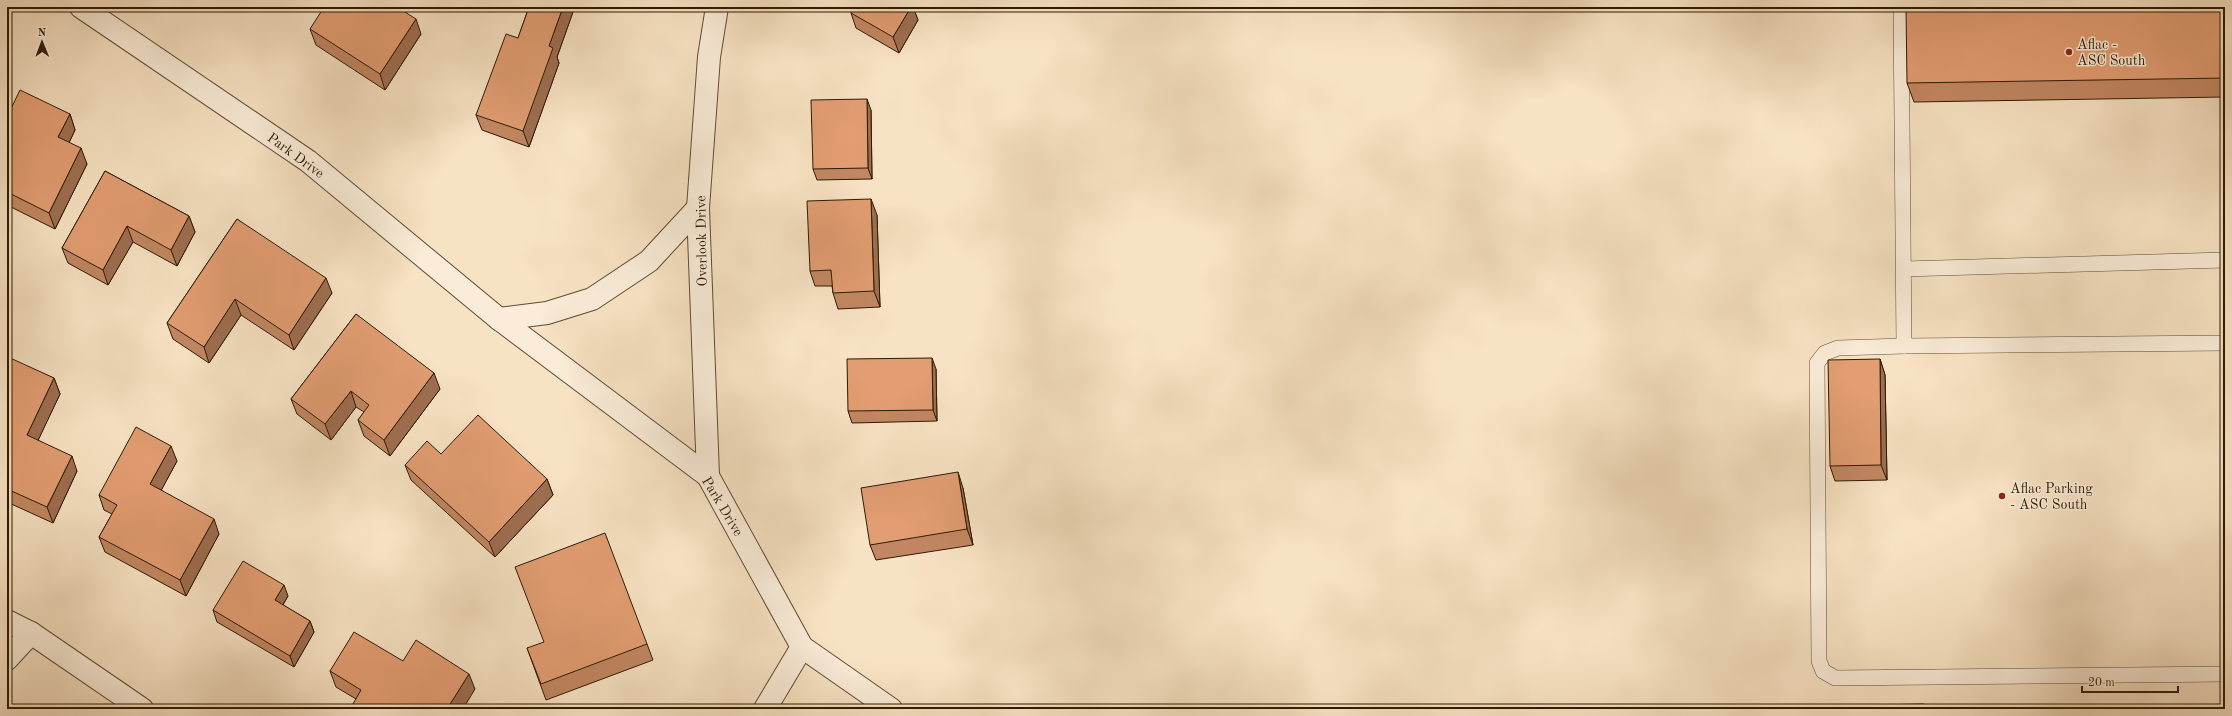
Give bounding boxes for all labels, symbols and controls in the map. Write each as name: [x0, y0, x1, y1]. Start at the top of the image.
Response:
north arrow: [22, 22, 62, 62]
text: N: [38, 28, 47, 39]
place label: Aflac - ASC South: [2077, 38, 2146, 68]
marker: Aflac - ASC South: [2064, 47, 2074, 57]
street label: Park Drive: [264, 131, 326, 181]
street label: Overlook Drive: [694, 195, 710, 287]
street label: Park Drive: [699, 474, 745, 539]
place label: Aflac Parking - ASC South: [2010, 482, 2093, 512]
marker: Aflac Parking - ASC South: [1997, 491, 2007, 501]
scale bar: [2082, 668, 2178, 694]
text: 20 m: [2088, 677, 2115, 689]

